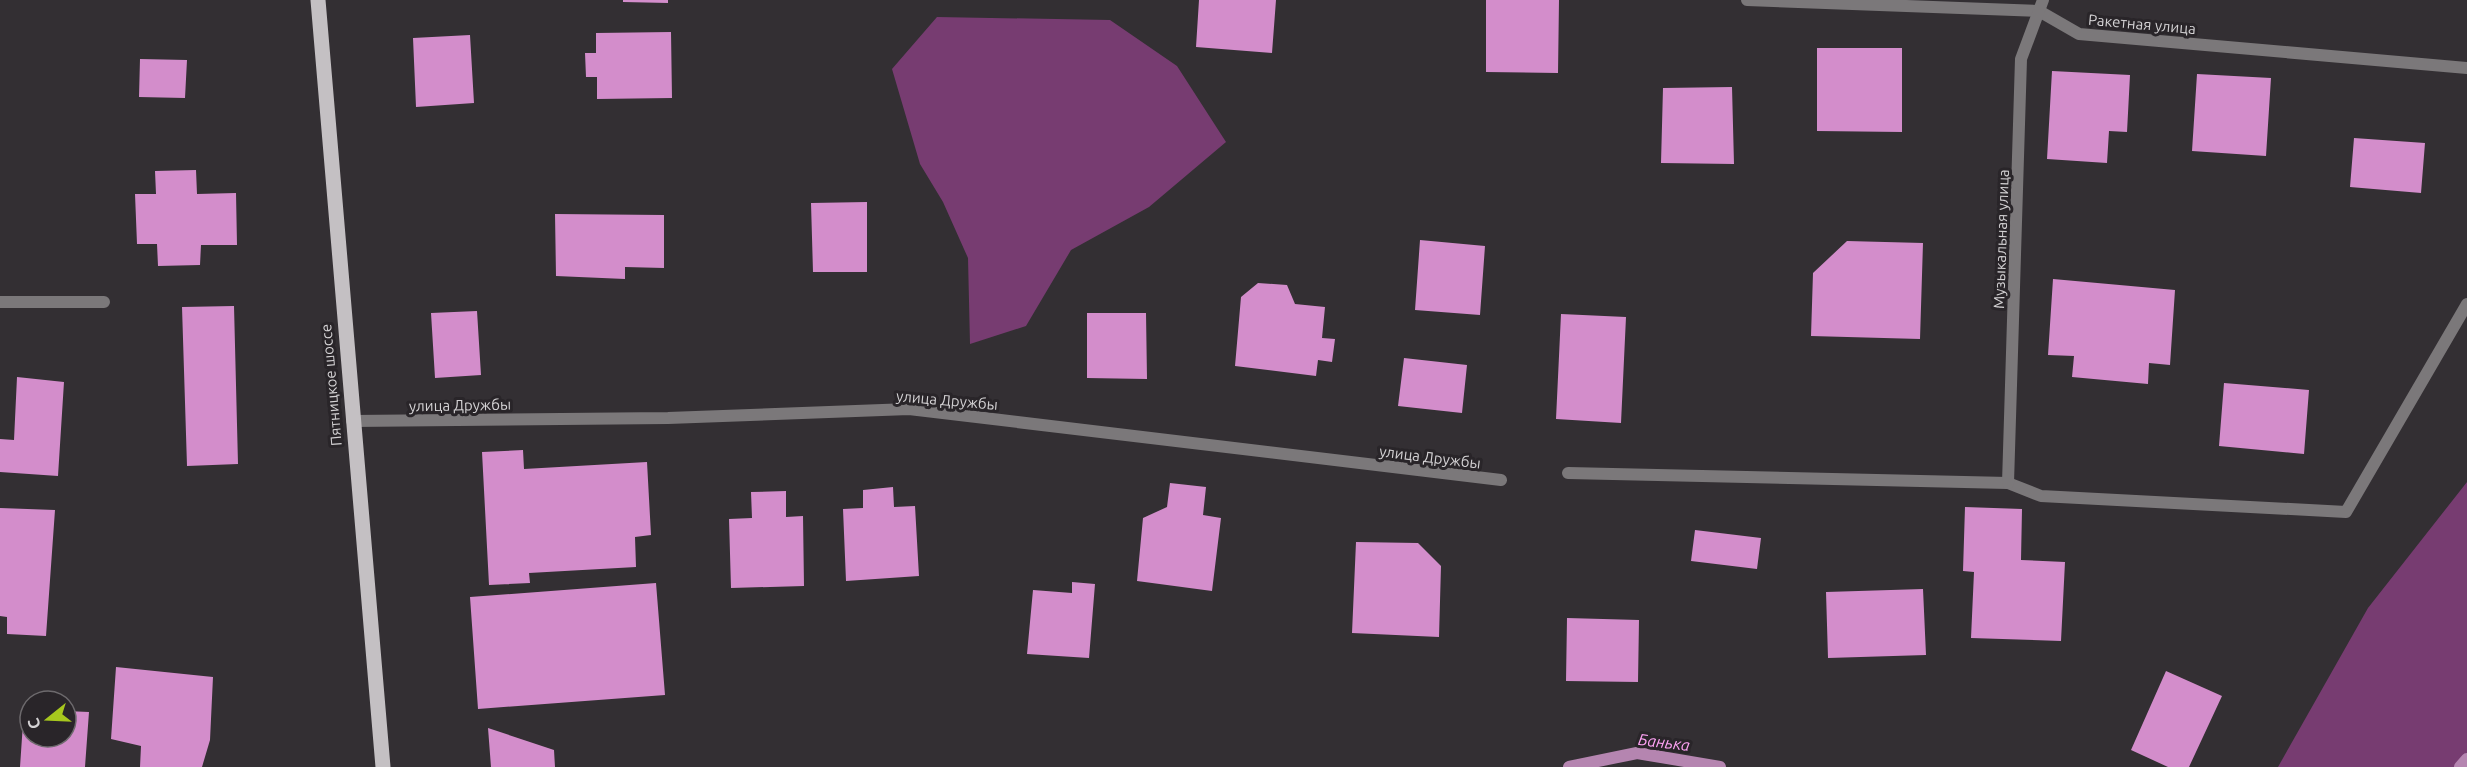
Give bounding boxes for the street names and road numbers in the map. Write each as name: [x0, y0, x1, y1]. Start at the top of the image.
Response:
street label: Ракетная улица: [2087, 11, 2197, 37]
street label: Музыкальная улица: [1990, 169, 2012, 309]
street label: Пятницкое шоссе: [317, 323, 345, 447]
street label: улица Дружбы: [895, 387, 999, 413]
street label: улица Дружбы: [409, 396, 511, 414]
street label: улица Дружбы: [1378, 442, 1482, 472]

